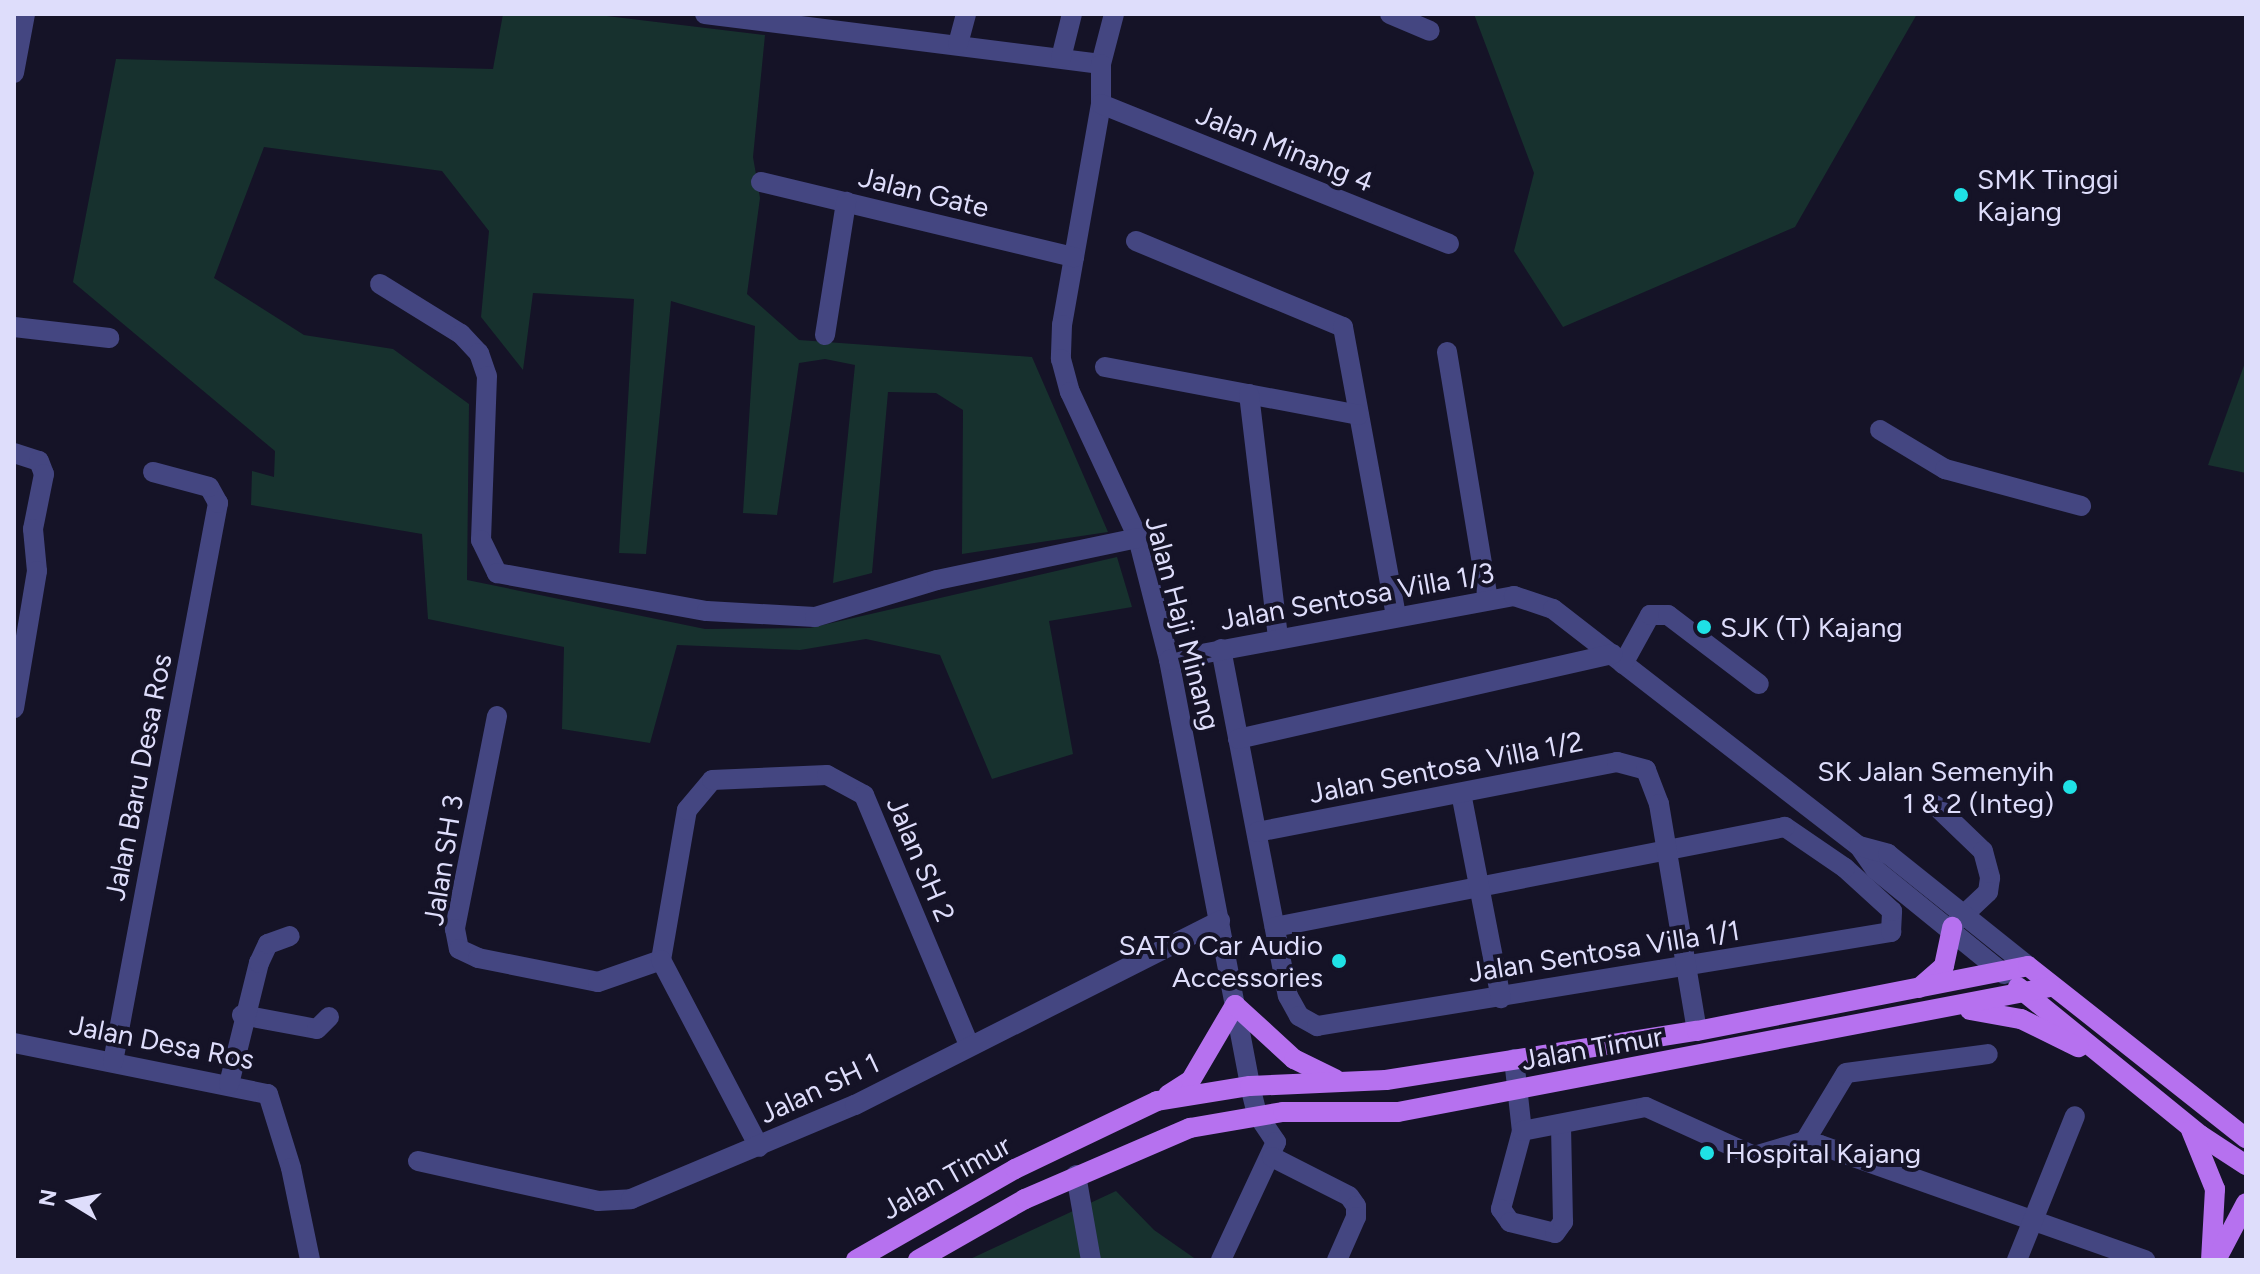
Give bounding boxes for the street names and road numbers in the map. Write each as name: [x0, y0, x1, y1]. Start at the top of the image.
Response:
street label: Jalan Minang 4: [1191, 97, 1379, 199]
street label: Jalan Gate: [855, 160, 993, 224]
street label: Jalan Haji Minang: [1138, 512, 1228, 734]
street label: Jalan Sentosa Villa 1/3: [1217, 555, 1497, 637]
street label: Jalan Baru Desa Ros: [98, 651, 178, 903]
street label: Jalan Sentosa Villa 1/2: [1306, 724, 1586, 810]
street label: Jalan SH 2: [880, 791, 962, 927]
street label: Jalan SH 3: [416, 792, 470, 928]
street label: Jalan Sentosa Villa 1/1: [1466, 913, 1742, 989]
street label: Jalan Desa Ros: [67, 1008, 257, 1076]
street label: Jalan Timur: [1519, 1019, 1665, 1077]
street label: Jalan SH 1: [754, 1046, 884, 1130]
street label: Jalan Timur: [876, 1128, 1016, 1226]

